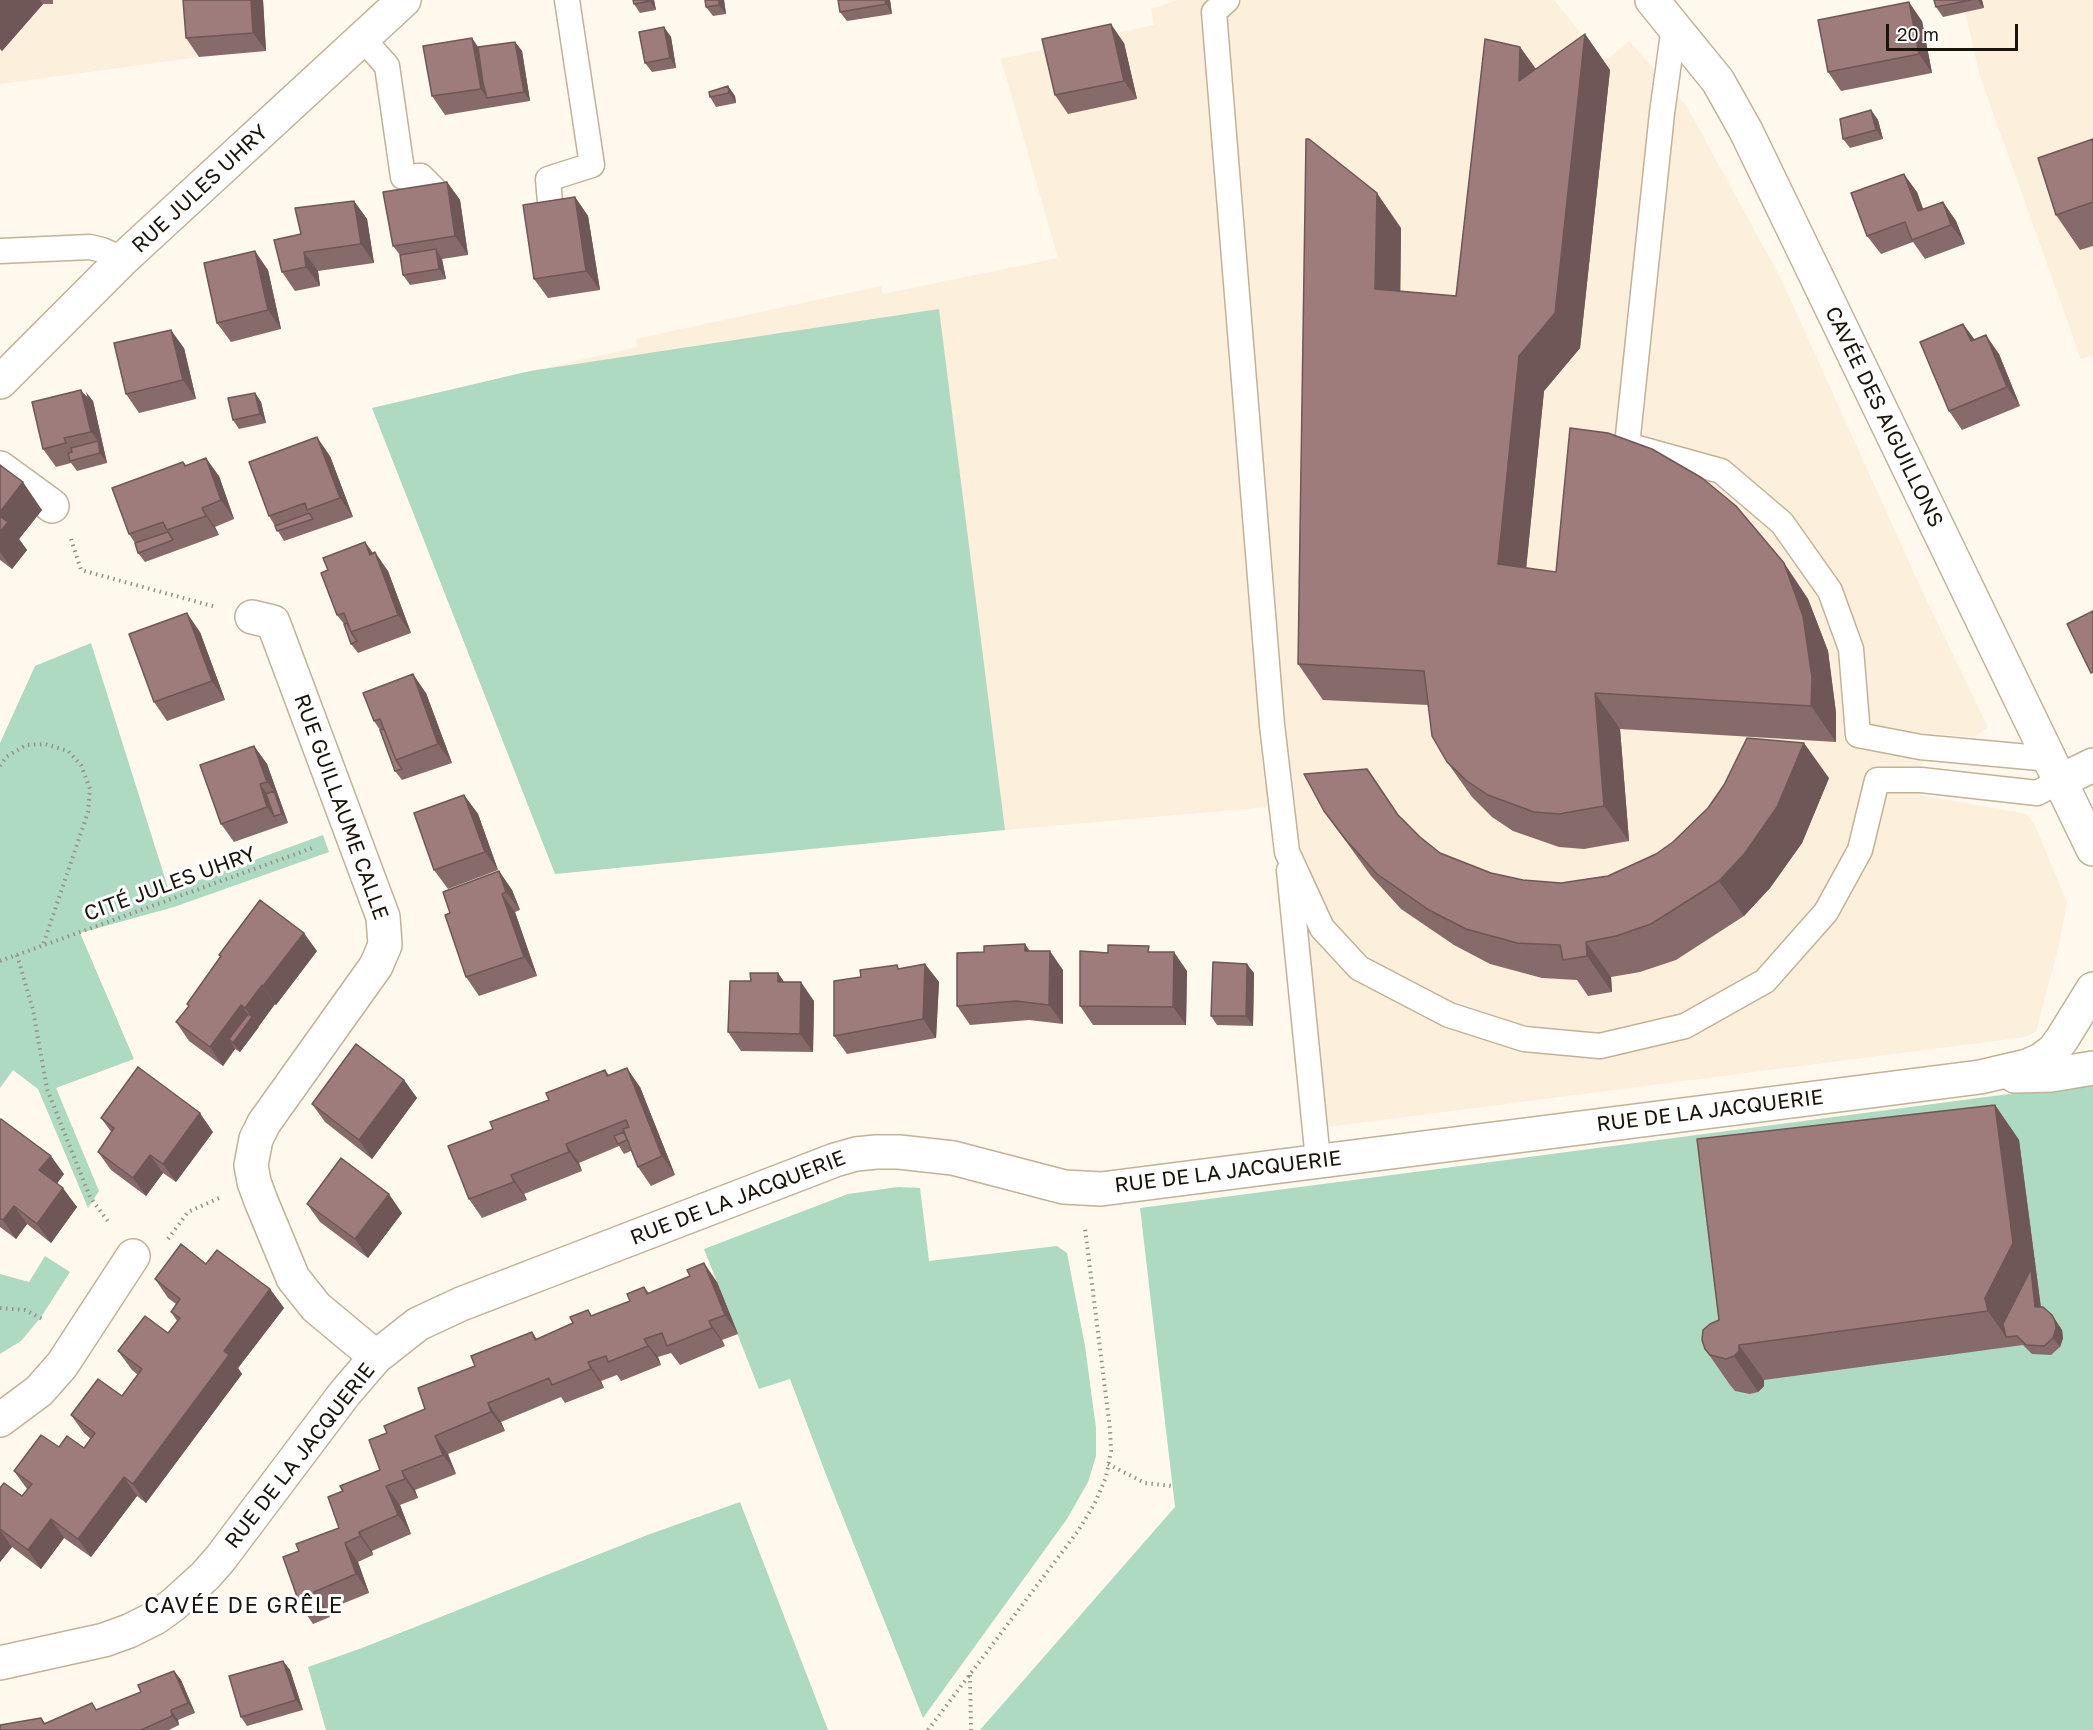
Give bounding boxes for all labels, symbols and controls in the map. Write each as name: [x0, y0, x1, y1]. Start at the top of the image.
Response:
scale bar: [1889, 12, 2021, 50]
text: 20 m: [1897, 23, 1939, 45]
street label: RUE JULES UHRY: [127, 120, 273, 258]
street label: CAVÉE DES AIGUILLONS: [1819, 302, 1949, 532]
street label: RUE GUILLAUME CALLE: [288, 691, 394, 923]
street label: CITÉ JULES UHRY: [81, 841, 259, 927]
street label: RUE DE LA JACQUERIE: [1595, 1085, 1825, 1137]
street label: RUE DE LA JACQUERIE: [627, 1145, 849, 1251]
street label: RUE DE LA JACQUERIE: [1113, 1146, 1343, 1198]
street label: RUE DE LA JACQUERIE: [220, 1358, 380, 1554]
district label: CAVÉE DE GRÊLE: [144, 1593, 344, 1619]

